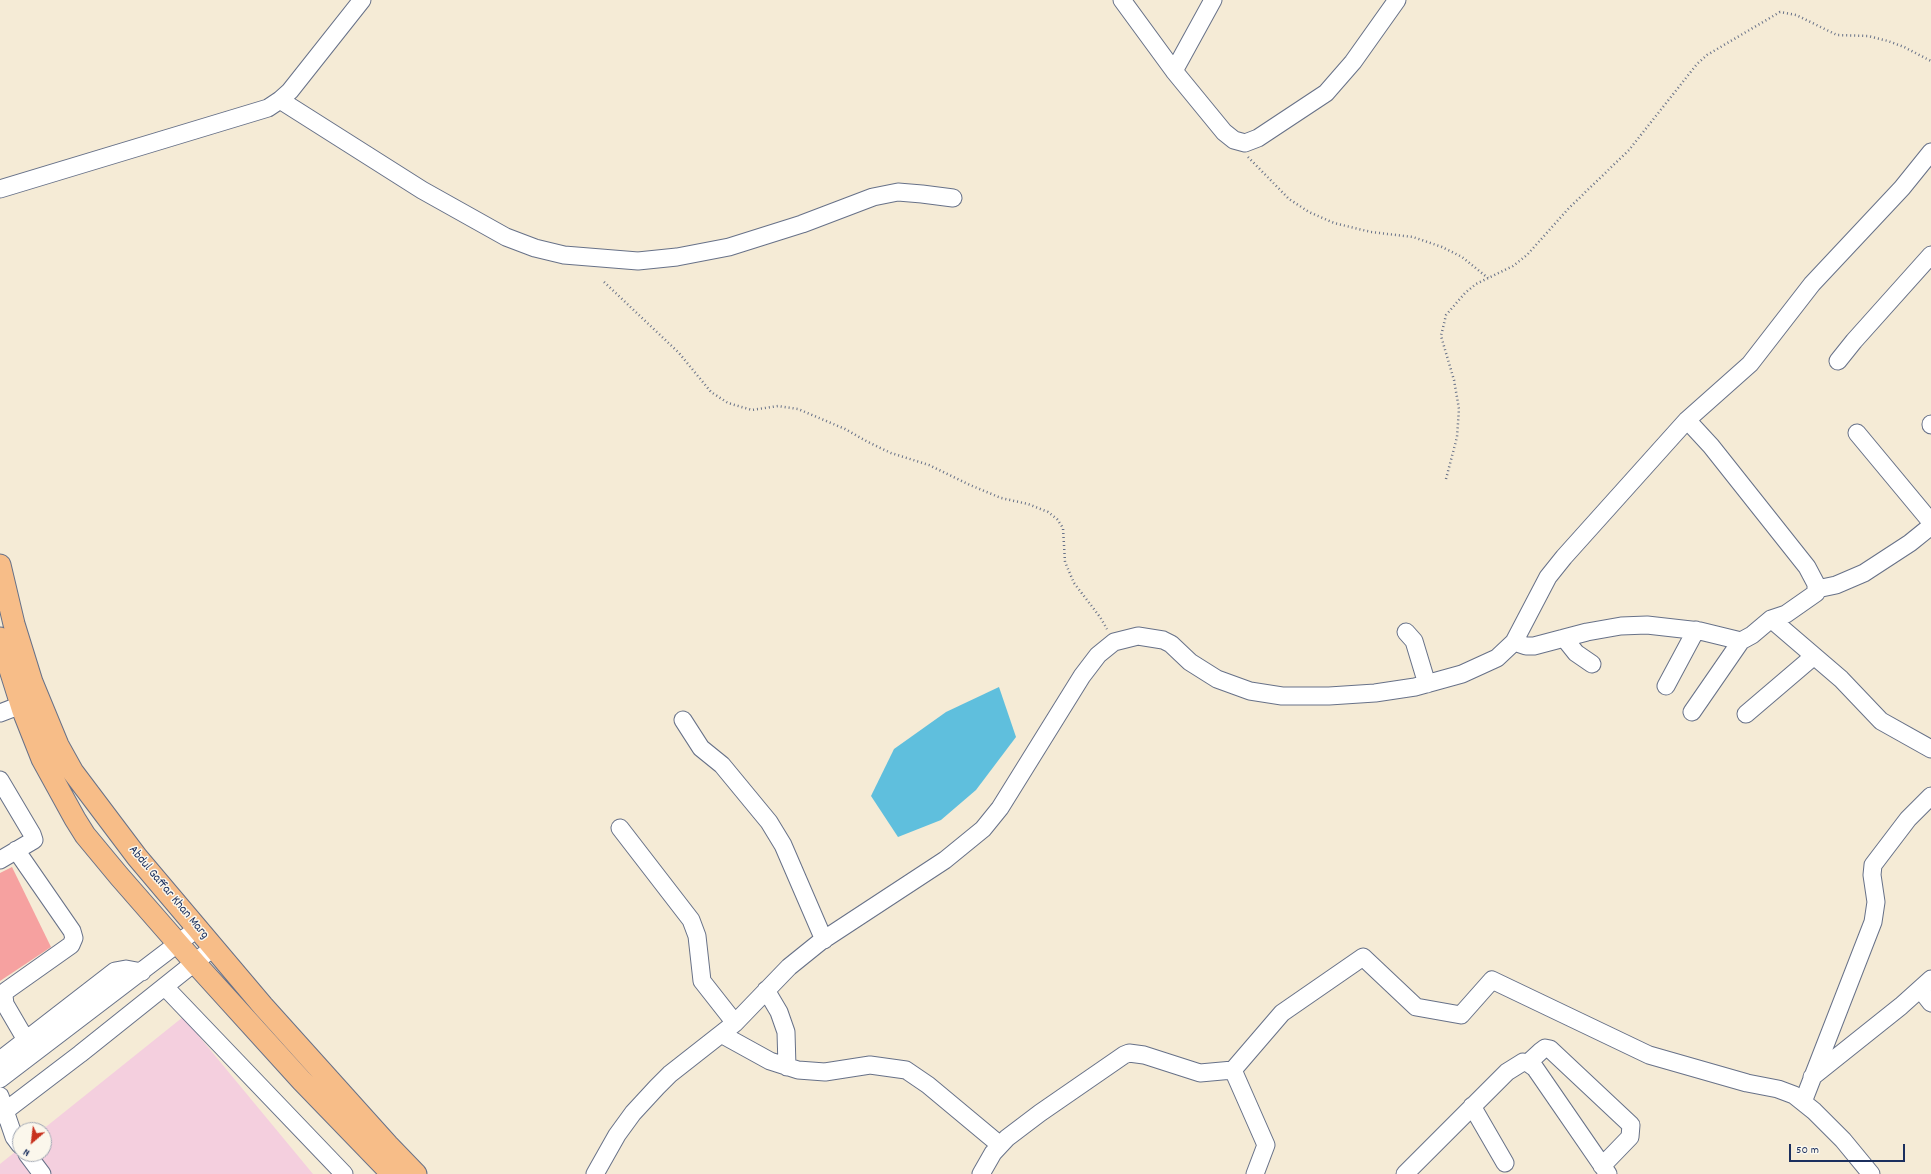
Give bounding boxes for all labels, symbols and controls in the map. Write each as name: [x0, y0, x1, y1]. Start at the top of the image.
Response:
street label: Abdul Gaffar Khan Marg: [124, 843, 212, 943]
north arrow: [12, 1122, 52, 1162]
scale bar: [1791, 1136, 1907, 1162]
text: 50 m: [1796, 1142, 1819, 1159]
text: N: [21, 1143, 33, 1160]

